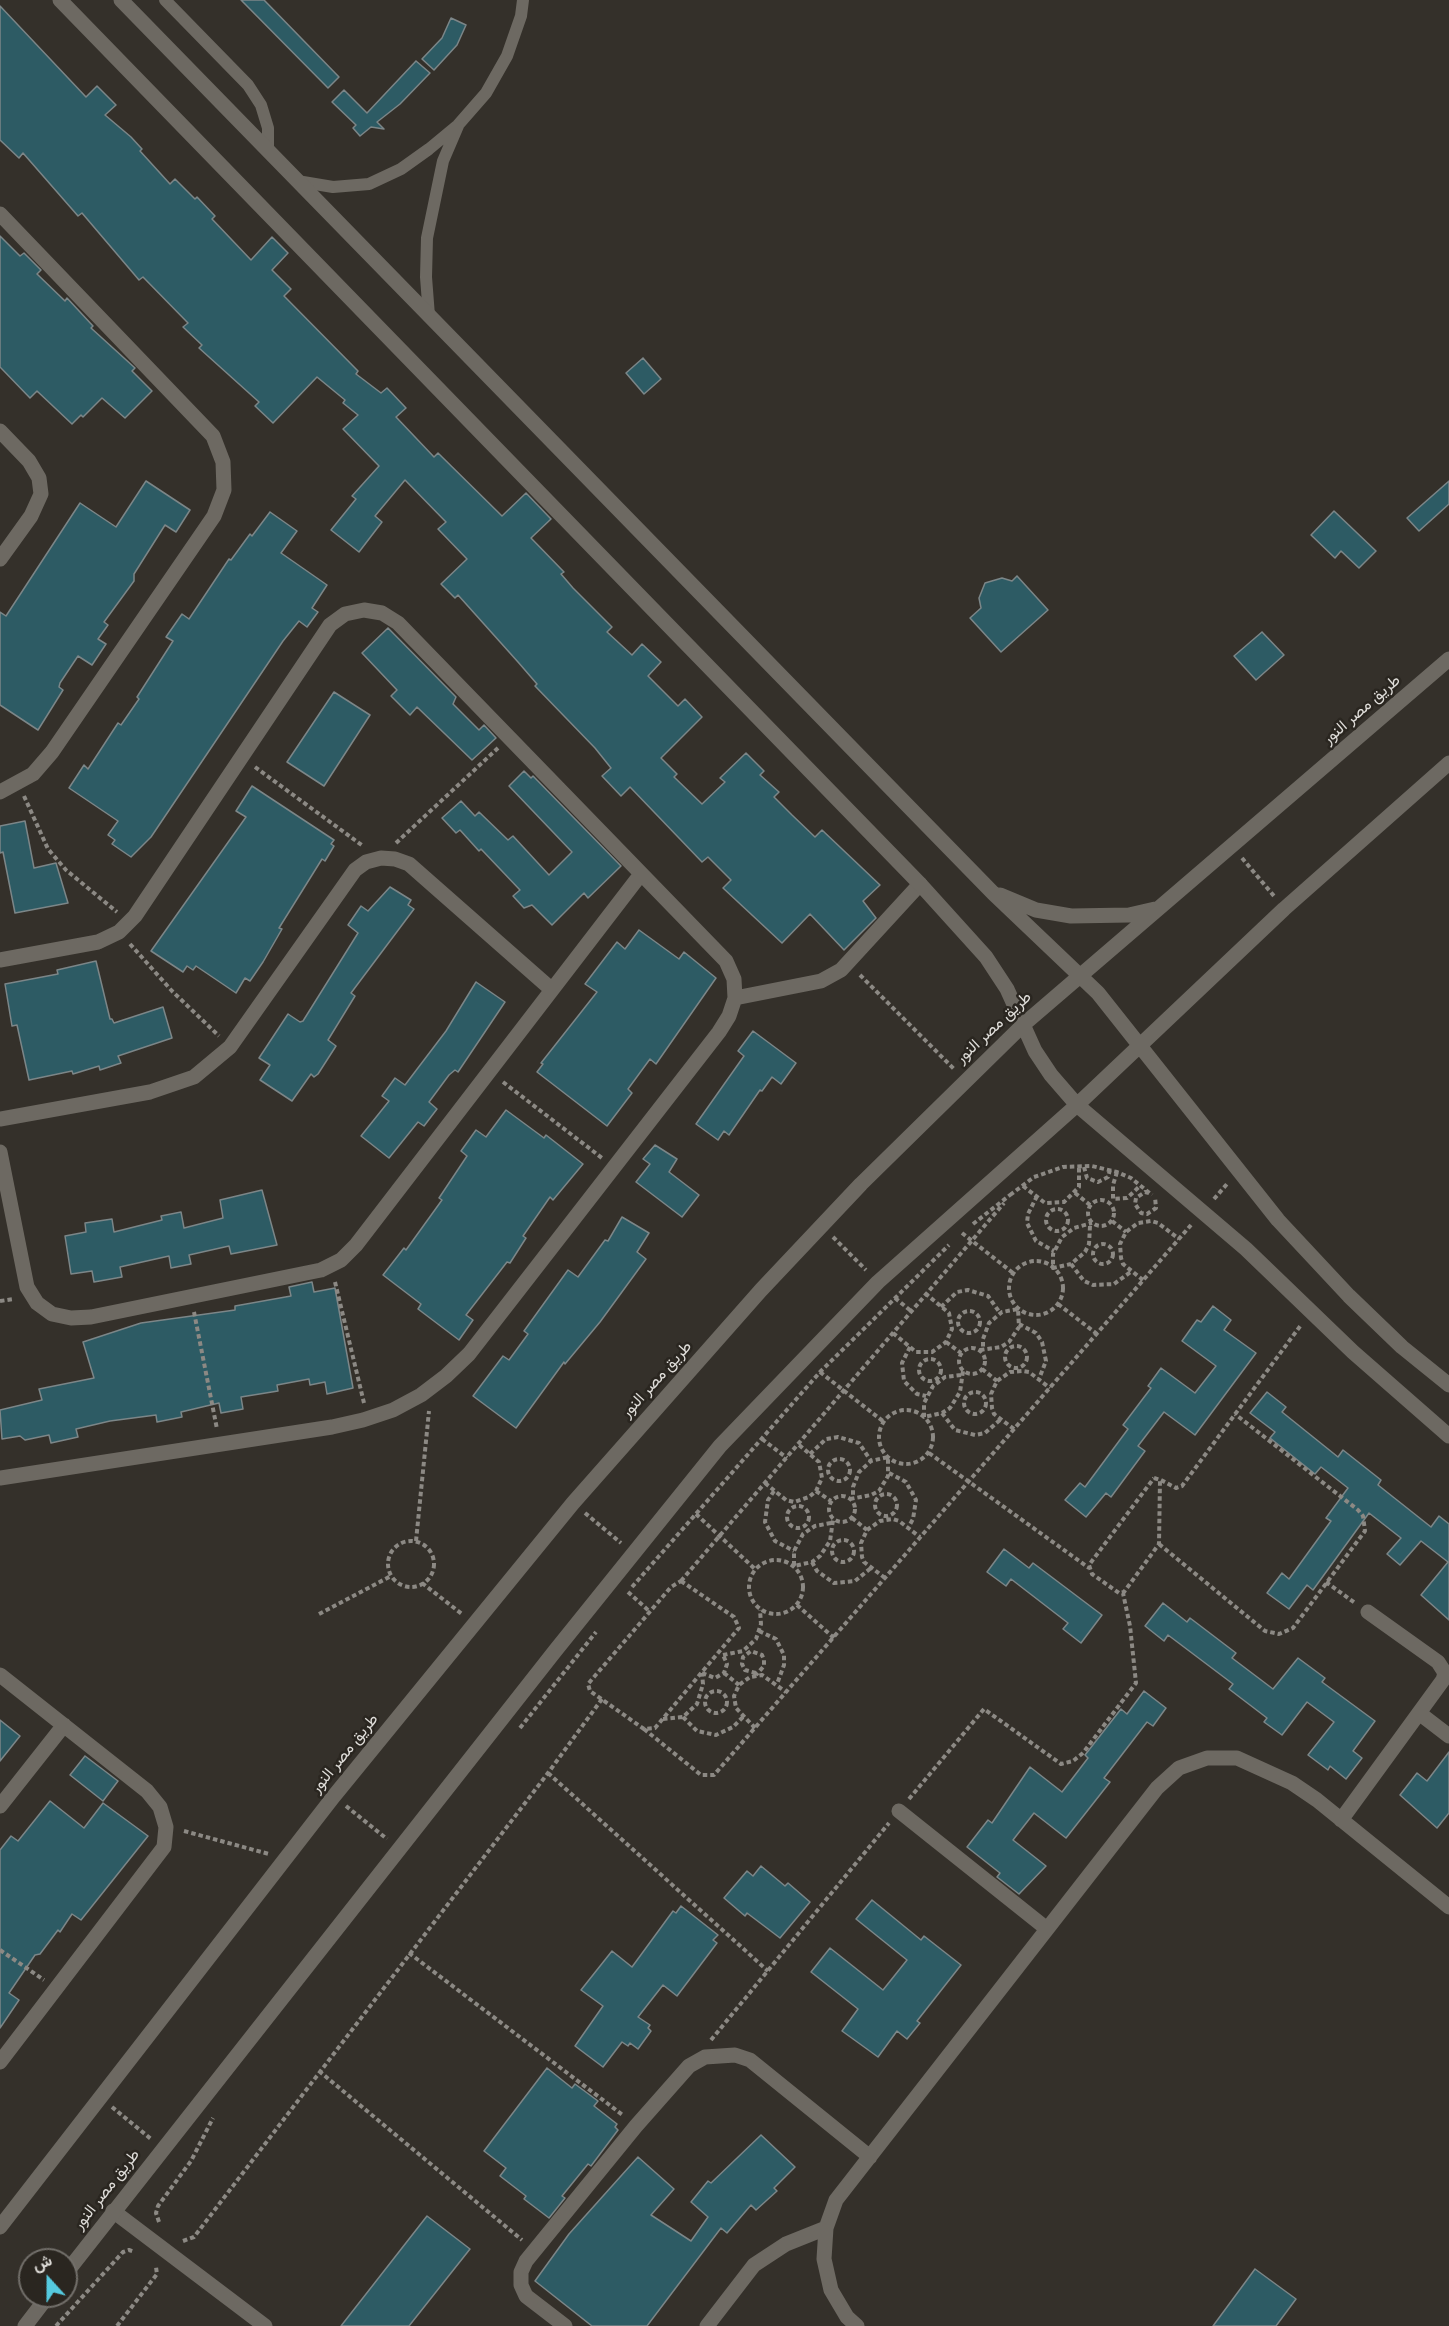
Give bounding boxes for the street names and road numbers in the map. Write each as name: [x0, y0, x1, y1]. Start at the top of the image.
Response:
street label: طريق مصر النور: [1319, 671, 1405, 749]
street label: طريق مصر النور: [952, 988, 1036, 1068]
street label: طريق مصر النور: [618, 1338, 696, 1422]
street label: طريق مصر النور: [307, 1710, 383, 1798]
street label: طريق مصر النور: [70, 2146, 144, 2234]

